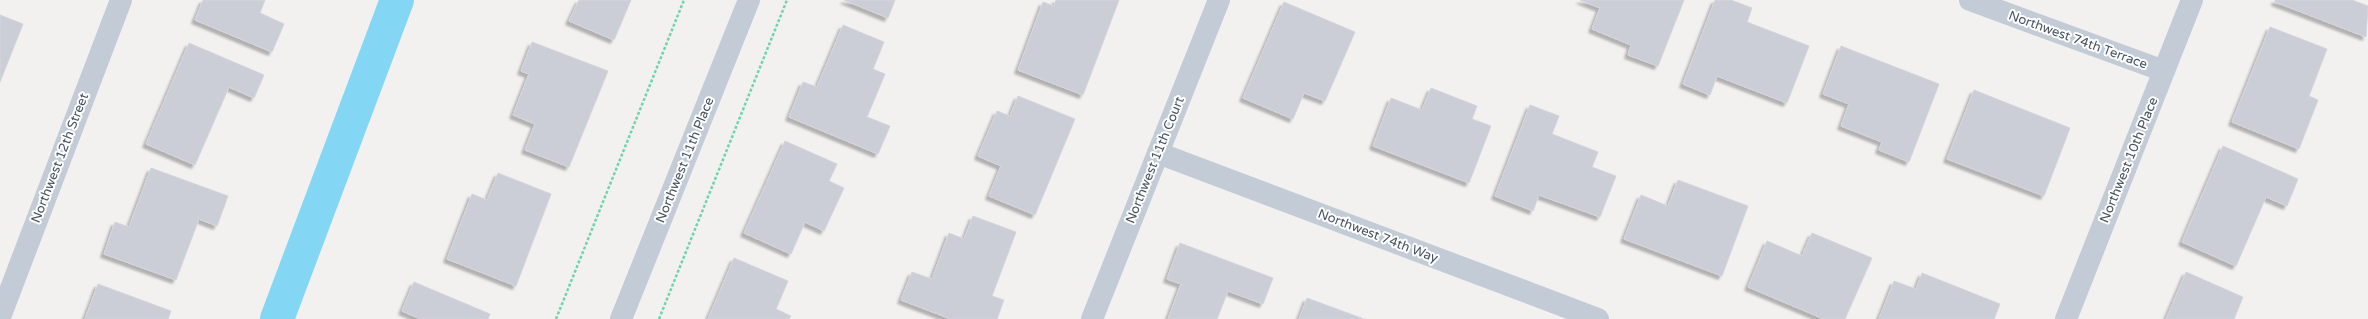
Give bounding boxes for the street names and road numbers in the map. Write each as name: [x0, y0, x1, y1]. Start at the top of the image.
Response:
street label: Northwest 74th Terrace: [2006, 7, 2150, 73]
street label: Northwest 12th Street: [28, 91, 92, 225]
street label: Northwest 11th Court: [1122, 94, 1188, 226]
street label: Northwest 11th Place: [652, 95, 718, 225]
street label: Northwest 10th Place: [2096, 95, 2162, 225]
street label: Northwest 74th Way: [1316, 206, 1440, 266]

